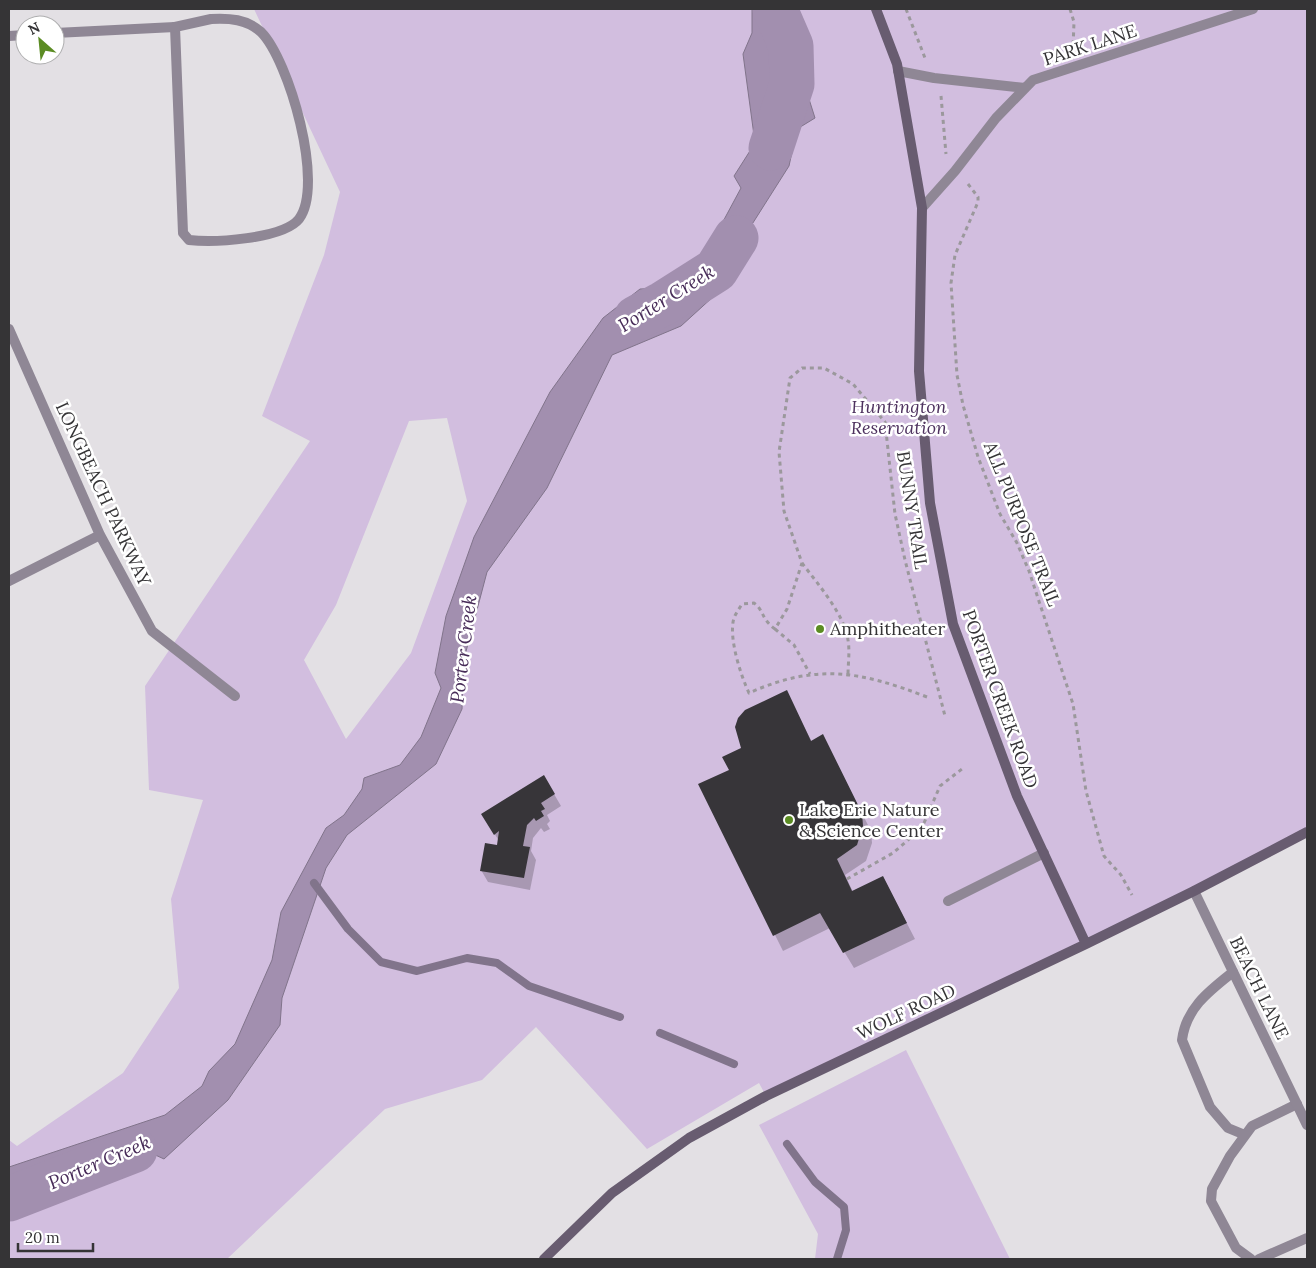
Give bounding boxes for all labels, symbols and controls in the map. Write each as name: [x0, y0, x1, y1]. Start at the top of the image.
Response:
north arrow: [15, 15, 65, 65]
text: N: [25, 18, 43, 39]
street label: PARK LANE: [1040, 19, 1139, 70]
water label: Porter Creek: [614, 259, 719, 337]
park label: Huntington Reservation: [851, 395, 947, 439]
street label: LONGBEACH PARKWAY: [51, 398, 157, 590]
street label: ALL PURPOSE TRAIL: [979, 437, 1066, 610]
street label: BUNNY TRAIL: [892, 449, 933, 571]
water label: Porter Creek: [444, 593, 482, 704]
street label: PORTER CREEK ROAD: [957, 606, 1044, 791]
place label: Amphitheater: [829, 617, 946, 640]
marker: Amphitheater: [814, 623, 826, 635]
place label: Lake Erie Nature & Science Center: [799, 798, 944, 842]
marker: Lake Erie Nature & Science Center: [783, 814, 795, 826]
street label: BEACH LANE: [1225, 933, 1294, 1043]
street label: WOLF ROAD: [853, 979, 959, 1045]
water label: Porter Creek: [44, 1130, 154, 1194]
scale bar: [18, 1220, 92, 1252]
text: 20 m: [25, 1228, 60, 1247]

